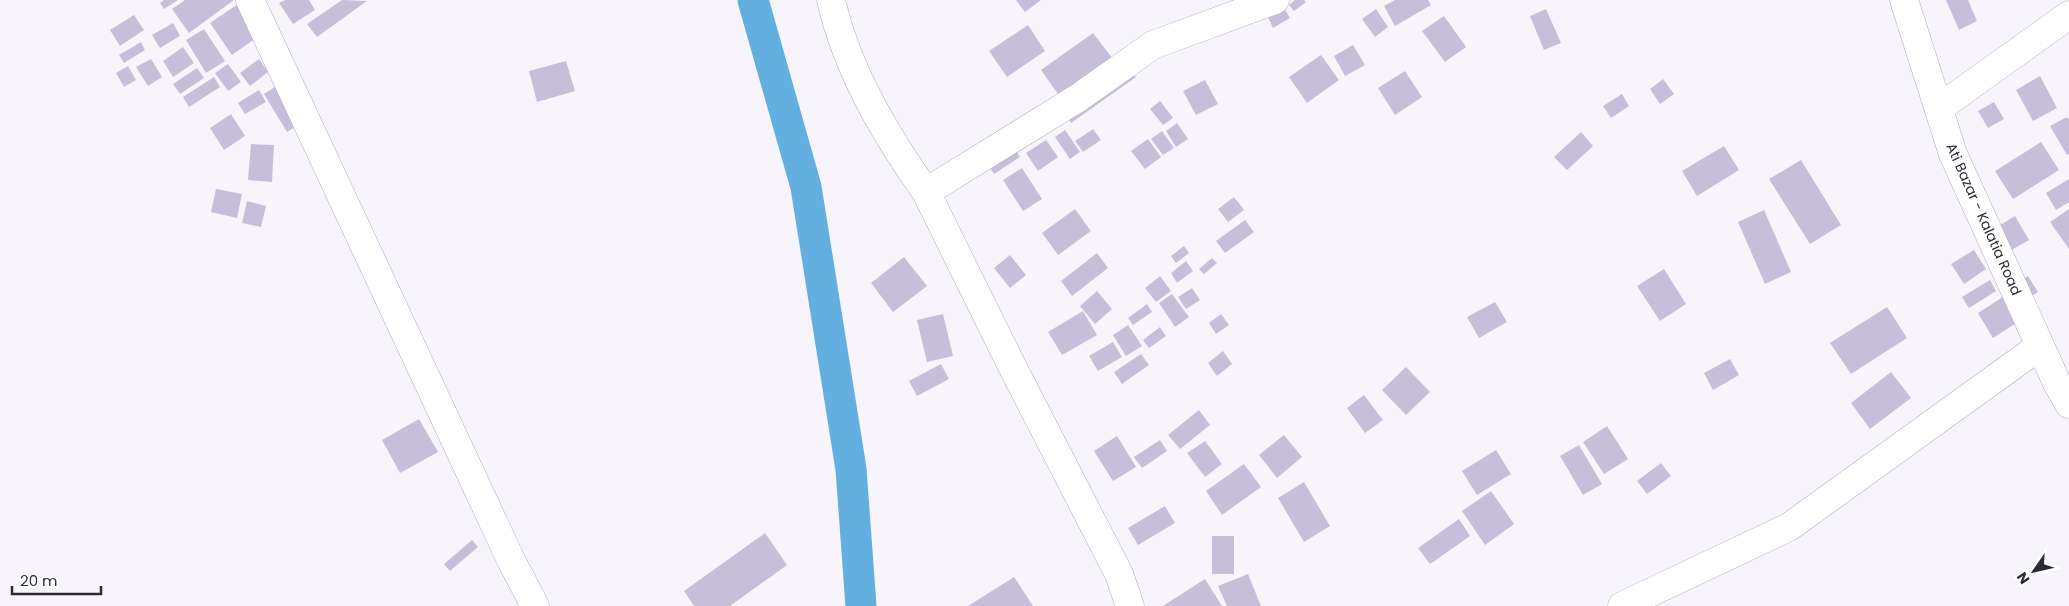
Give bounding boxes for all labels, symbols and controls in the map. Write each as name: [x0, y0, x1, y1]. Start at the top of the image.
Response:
street label: Ati Bazar - Kalatia Road: [1941, 140, 2027, 298]
north arrow: [2009, 546, 2059, 596]
scale bar: [12, 564, 101, 596]
text: N: [2012, 568, 2034, 588]
text: 20 m: [20, 570, 58, 591]

